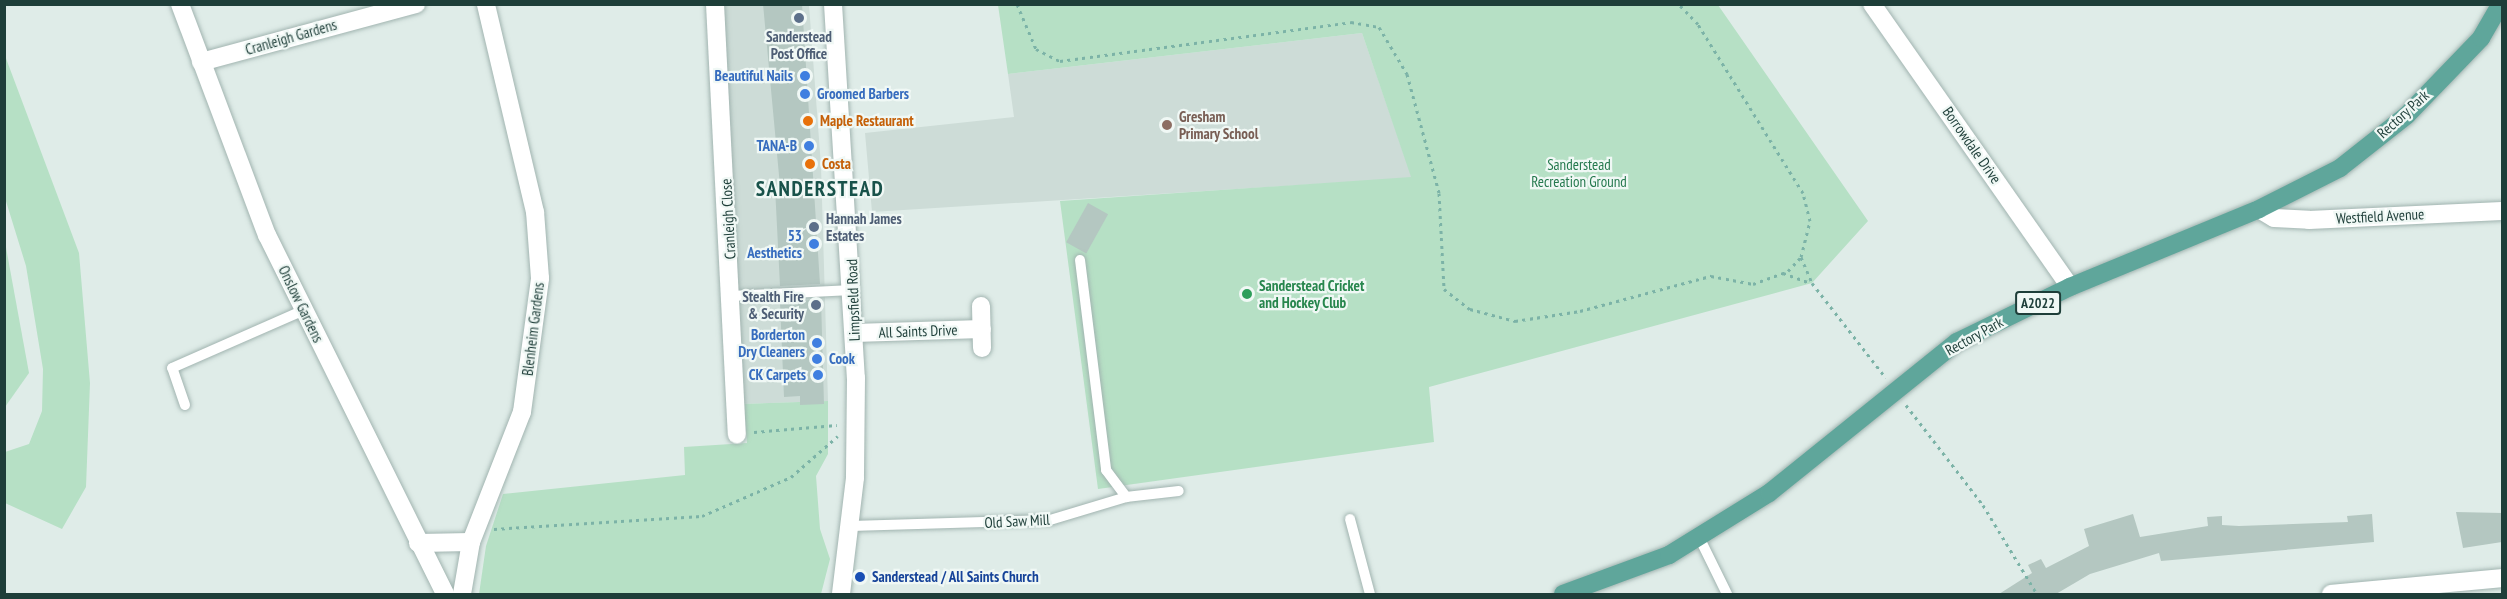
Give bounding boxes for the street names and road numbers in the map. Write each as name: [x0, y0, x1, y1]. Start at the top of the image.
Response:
street label: Cranleigh Gardens: [243, 15, 339, 59]
street label: Rectory Park: [2373, 86, 2433, 142]
street label: Borrowdale Drive: [1939, 103, 2005, 187]
street label: Cranleigh Close: [717, 178, 739, 260]
street label: Westfield Avenue: [2335, 205, 2425, 227]
street label: Limpsfield Road: [843, 259, 863, 341]
street label: Onslow Gardens: [275, 262, 327, 346]
street label: Blenheim Gardens: [518, 281, 548, 377]
road number: A2022: [2014, 292, 2062, 314]
street label: Rectory Park: [1942, 313, 2006, 359]
street label: All Saints Drive: [878, 321, 958, 341]
street label: Old Saw Mill: [984, 510, 1050, 532]

